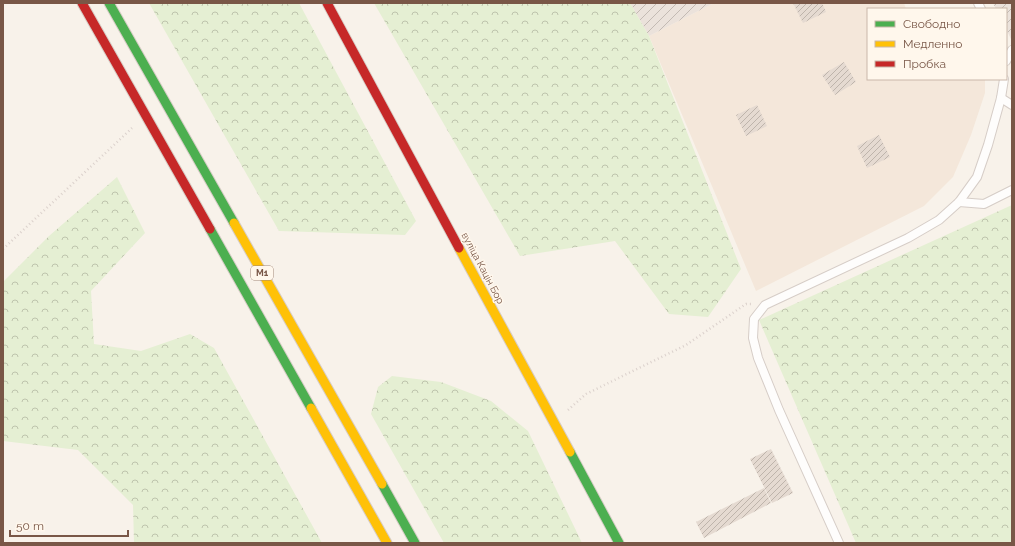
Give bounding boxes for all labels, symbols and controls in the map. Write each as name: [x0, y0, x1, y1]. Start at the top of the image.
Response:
legend: [867, 8, 1007, 80]
text: Свободно: [903, 17, 960, 31]
text: Медленно: [903, 37, 962, 51]
text: Пробка: [903, 57, 946, 71]
street label: вуліца Кацін Бор: [460, 230, 506, 306]
road number: М1: [251, 266, 273, 280]
scale bar: [10, 512, 128, 538]
text: 50 m: [16, 519, 44, 533]

